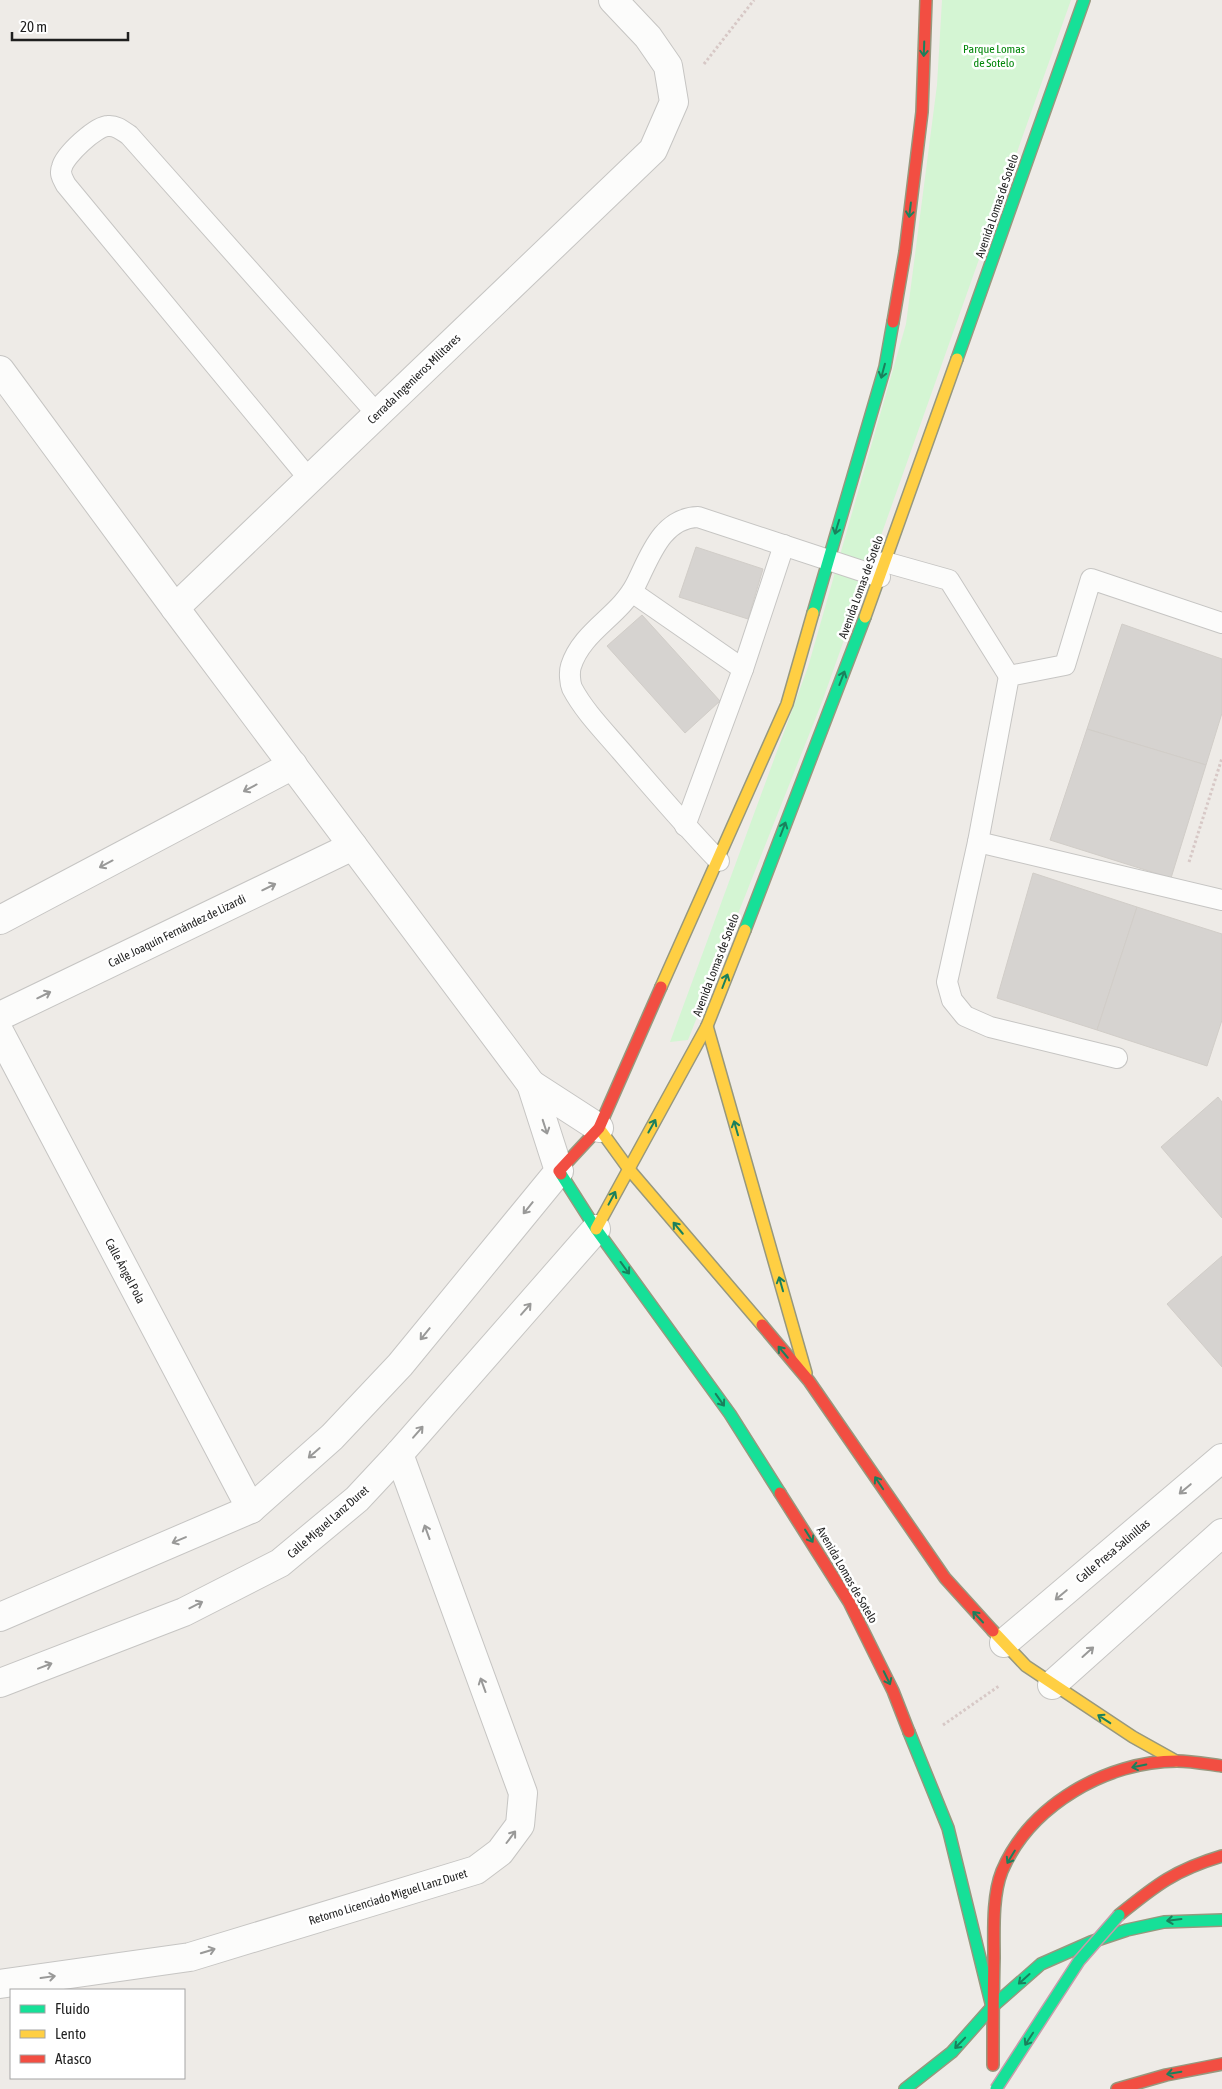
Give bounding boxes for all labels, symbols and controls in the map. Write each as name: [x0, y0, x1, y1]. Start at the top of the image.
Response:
scale bar: [12, 10, 129, 42]
text: 20 m: [20, 18, 47, 35]
one-way arrow: [919, 40, 929, 56]
park label: Parque Lomas de Sotelo: [963, 42, 1025, 70]
street label: Avenida Lomas de Sotelo: [973, 152, 1021, 260]
one-way arrow: [905, 202, 915, 218]
street label: Cerrada Ingenieros Militares: [365, 331, 463, 427]
one-way arrow: [878, 362, 888, 378]
one-way arrow: [832, 518, 842, 534]
street label: Avenida Lomas de Sotelo: [836, 533, 886, 641]
one-way arrow: [838, 670, 847, 686]
one-way arrow: [243, 784, 258, 793]
one-way arrow: [779, 822, 789, 837]
one-way arrow: [99, 860, 114, 869]
one-way arrow: [261, 881, 276, 891]
street label: Calle Joaquín Fernández de Lizardi: [106, 892, 248, 970]
street label: Avenida Lomas de Sotelo: [690, 911, 742, 1018]
one-way arrow: [721, 974, 730, 989]
one-way arrow: [36, 990, 51, 999]
one-way arrow: [647, 1118, 657, 1133]
one-way arrow: [541, 1119, 550, 1134]
one-way arrow: [731, 1120, 741, 1136]
one-way arrow: [607, 1191, 617, 1206]
one-way arrow: [522, 1202, 534, 1215]
one-way arrow: [673, 1221, 684, 1234]
street label: Calle Ángel Pola: [102, 1236, 148, 1306]
one-way arrow: [620, 1261, 630, 1275]
one-way arrow: [775, 1276, 785, 1292]
one-way arrow: [520, 1303, 531, 1316]
one-way arrow: [419, 1327, 430, 1340]
one-way arrow: [778, 1345, 789, 1358]
one-way arrow: [715, 1393, 725, 1407]
one-way arrow: [413, 1425, 424, 1438]
one-way arrow: [308, 1447, 321, 1459]
one-way arrow: [874, 1476, 884, 1490]
street label: Calle Miguel Lanz Duret: [284, 1482, 372, 1561]
one-way arrow: [1179, 1484, 1192, 1495]
street label: Calle Presa Salinillas: [1073, 1516, 1153, 1586]
street label: Avenida Lomas de Sotelo: [814, 1524, 880, 1626]
one-way arrow: [422, 1525, 431, 1541]
one-way arrow: [804, 1528, 814, 1542]
one-way arrow: [172, 1535, 187, 1545]
one-way arrow: [1055, 1589, 1068, 1600]
one-way arrow: [188, 1600, 203, 1609]
one-way arrow: [973, 1610, 984, 1623]
one-way arrow: [1082, 1647, 1095, 1658]
one-way arrow: [38, 1660, 53, 1669]
one-way arrow: [883, 1670, 892, 1685]
one-way arrow: [478, 1678, 487, 1693]
one-way arrow: [1097, 1713, 1111, 1724]
one-way arrow: [1132, 1761, 1148, 1771]
one-way arrow: [505, 1831, 516, 1844]
one-way arrow: [1006, 1850, 1017, 1864]
street label: Retorno Licenciado Miguel Lanz Duret: [307, 1866, 469, 1928]
one-way arrow: [1166, 1915, 1182, 1925]
one-way arrow: [200, 1946, 216, 1956]
one-way arrow: [40, 1972, 56, 1982]
one-way arrow: [1018, 1973, 1031, 1984]
legend: [10, 1989, 185, 2079]
text: Fluido: [55, 2000, 90, 2017]
text: Lento: [55, 2025, 86, 2042]
one-way arrow: [1024, 2032, 1034, 2046]
one-way arrow: [954, 2037, 966, 2050]
text: Atasco: [55, 2050, 92, 2067]
one-way arrow: [1166, 2069, 1182, 2078]

